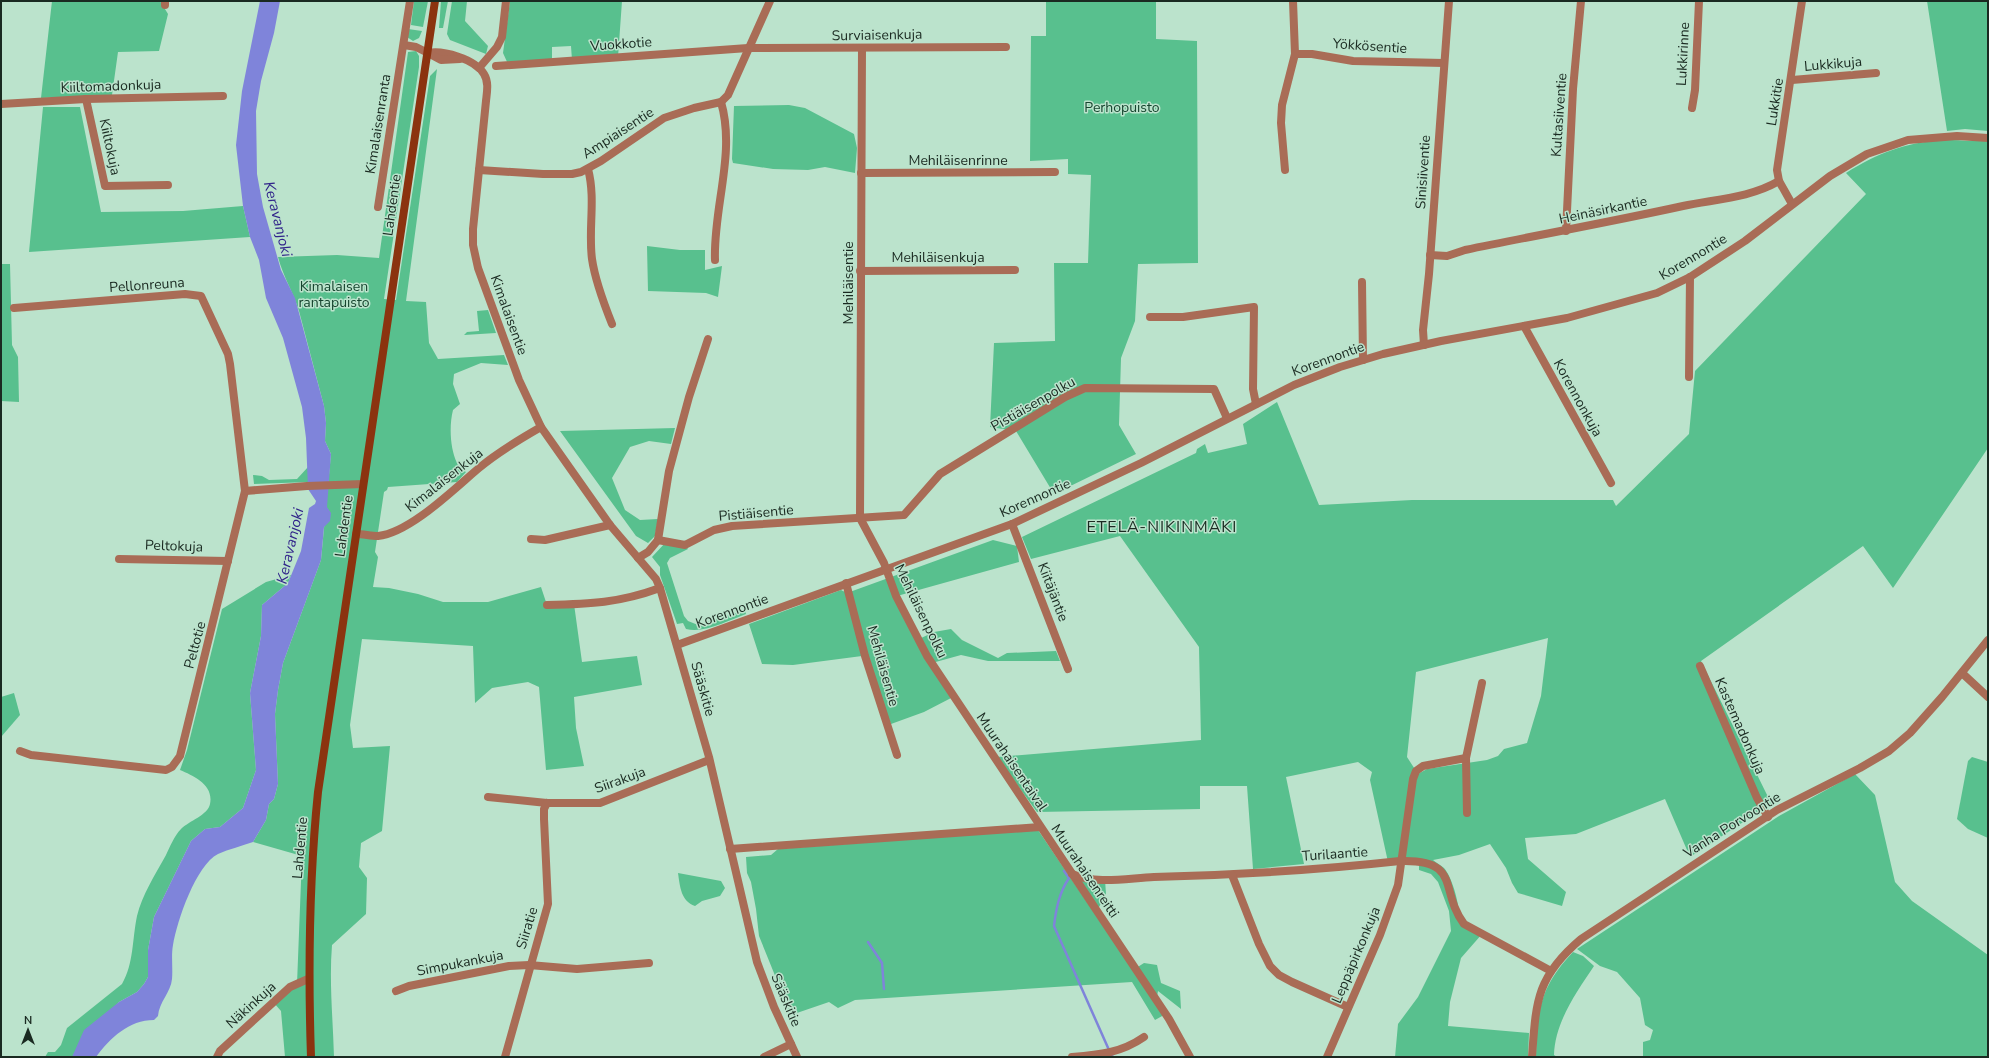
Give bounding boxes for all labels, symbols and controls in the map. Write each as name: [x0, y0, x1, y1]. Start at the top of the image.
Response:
street label: Lukkirinne: [1672, 21, 1694, 87]
street label: Surviaisenkuja: [831, 25, 923, 45]
street label: Vuokkotie: [589, 32, 652, 56]
street label: Yökkösentie: [1331, 34, 1408, 58]
street label: Lukkikuja: [1803, 52, 1863, 76]
street label: Kultasiiventie: [1547, 72, 1571, 158]
street label: Kimalaisenranta: [361, 73, 395, 175]
street label: Kiiltomadonkuja: [60, 75, 162, 97]
street label: Lukkitie: [1762, 77, 1788, 127]
park label: Perhopuisto: [1084, 98, 1160, 117]
street label: Ampiaisentie: [578, 103, 658, 163]
street label: Kiiltokuja: [95, 117, 125, 177]
street label: Sinisiiventie: [1411, 134, 1435, 210]
street label: Mehiläisenrinne: [908, 151, 1008, 170]
street label: Lahdentie: [378, 173, 406, 237]
water label: Keravanjoki: [259, 179, 297, 259]
street label: Heinäsirkantie: [1557, 191, 1649, 229]
street label: Korennontie: [1656, 229, 1730, 285]
street label: Mehiläisentie: [839, 241, 858, 325]
street label: Mehiläisenkuja: [891, 248, 985, 267]
street label: Kimalaisentie: [486, 272, 532, 358]
street label: Pellonreuna: [109, 273, 185, 297]
park label: Kimalaisen rantapuisto: [298, 277, 370, 312]
street label: Korennontie: [1289, 337, 1367, 381]
street label: Korennonkuja: [1549, 356, 1607, 440]
street label: Pistiäisenpolku: [987, 372, 1079, 436]
street label: Kimalaisenkuja: [401, 444, 487, 516]
street label: Korennontie: [996, 474, 1074, 522]
street label: Lahdentie: [330, 494, 358, 558]
street label: Pistiäisentie: [718, 500, 794, 526]
water label: Keravanjoki: [272, 506, 309, 586]
district label: ETELÄ-NIKINMÄKI: [1087, 516, 1237, 538]
street label: Peltokuja: [145, 535, 203, 557]
street label: Kiitäjäntie: [1033, 560, 1073, 624]
street label: Mehiläisenpolku: [890, 561, 952, 661]
street label: Korennontie: [693, 589, 771, 633]
street label: Peltotie: [180, 619, 210, 671]
street label: Mehiläisentie: [862, 623, 904, 709]
street label: Sääskitie: [686, 659, 720, 719]
street label: Kastemadonkuja: [1710, 675, 1770, 777]
street label: Muurahaisentaival: [972, 709, 1053, 816]
street label: Siirakuja: [592, 762, 648, 798]
street label: Vanha Porvoontie: [1679, 787, 1784, 863]
street label: Lahdentie: [288, 816, 312, 880]
street label: Muurahaisenreitti: [1047, 820, 1123, 922]
street label: Turilaantie: [1301, 842, 1369, 866]
street label: Leppäpirkonkuja: [1327, 904, 1385, 1006]
street label: Siiratie: [512, 905, 542, 951]
street label: Simpukankuja: [415, 945, 505, 981]
street label: Sääskitie: [766, 970, 806, 1030]
street label: Näkinkuja: [222, 977, 280, 1033]
north arrow: [8, 1010, 48, 1050]
text: N: [24, 1013, 32, 1028]

